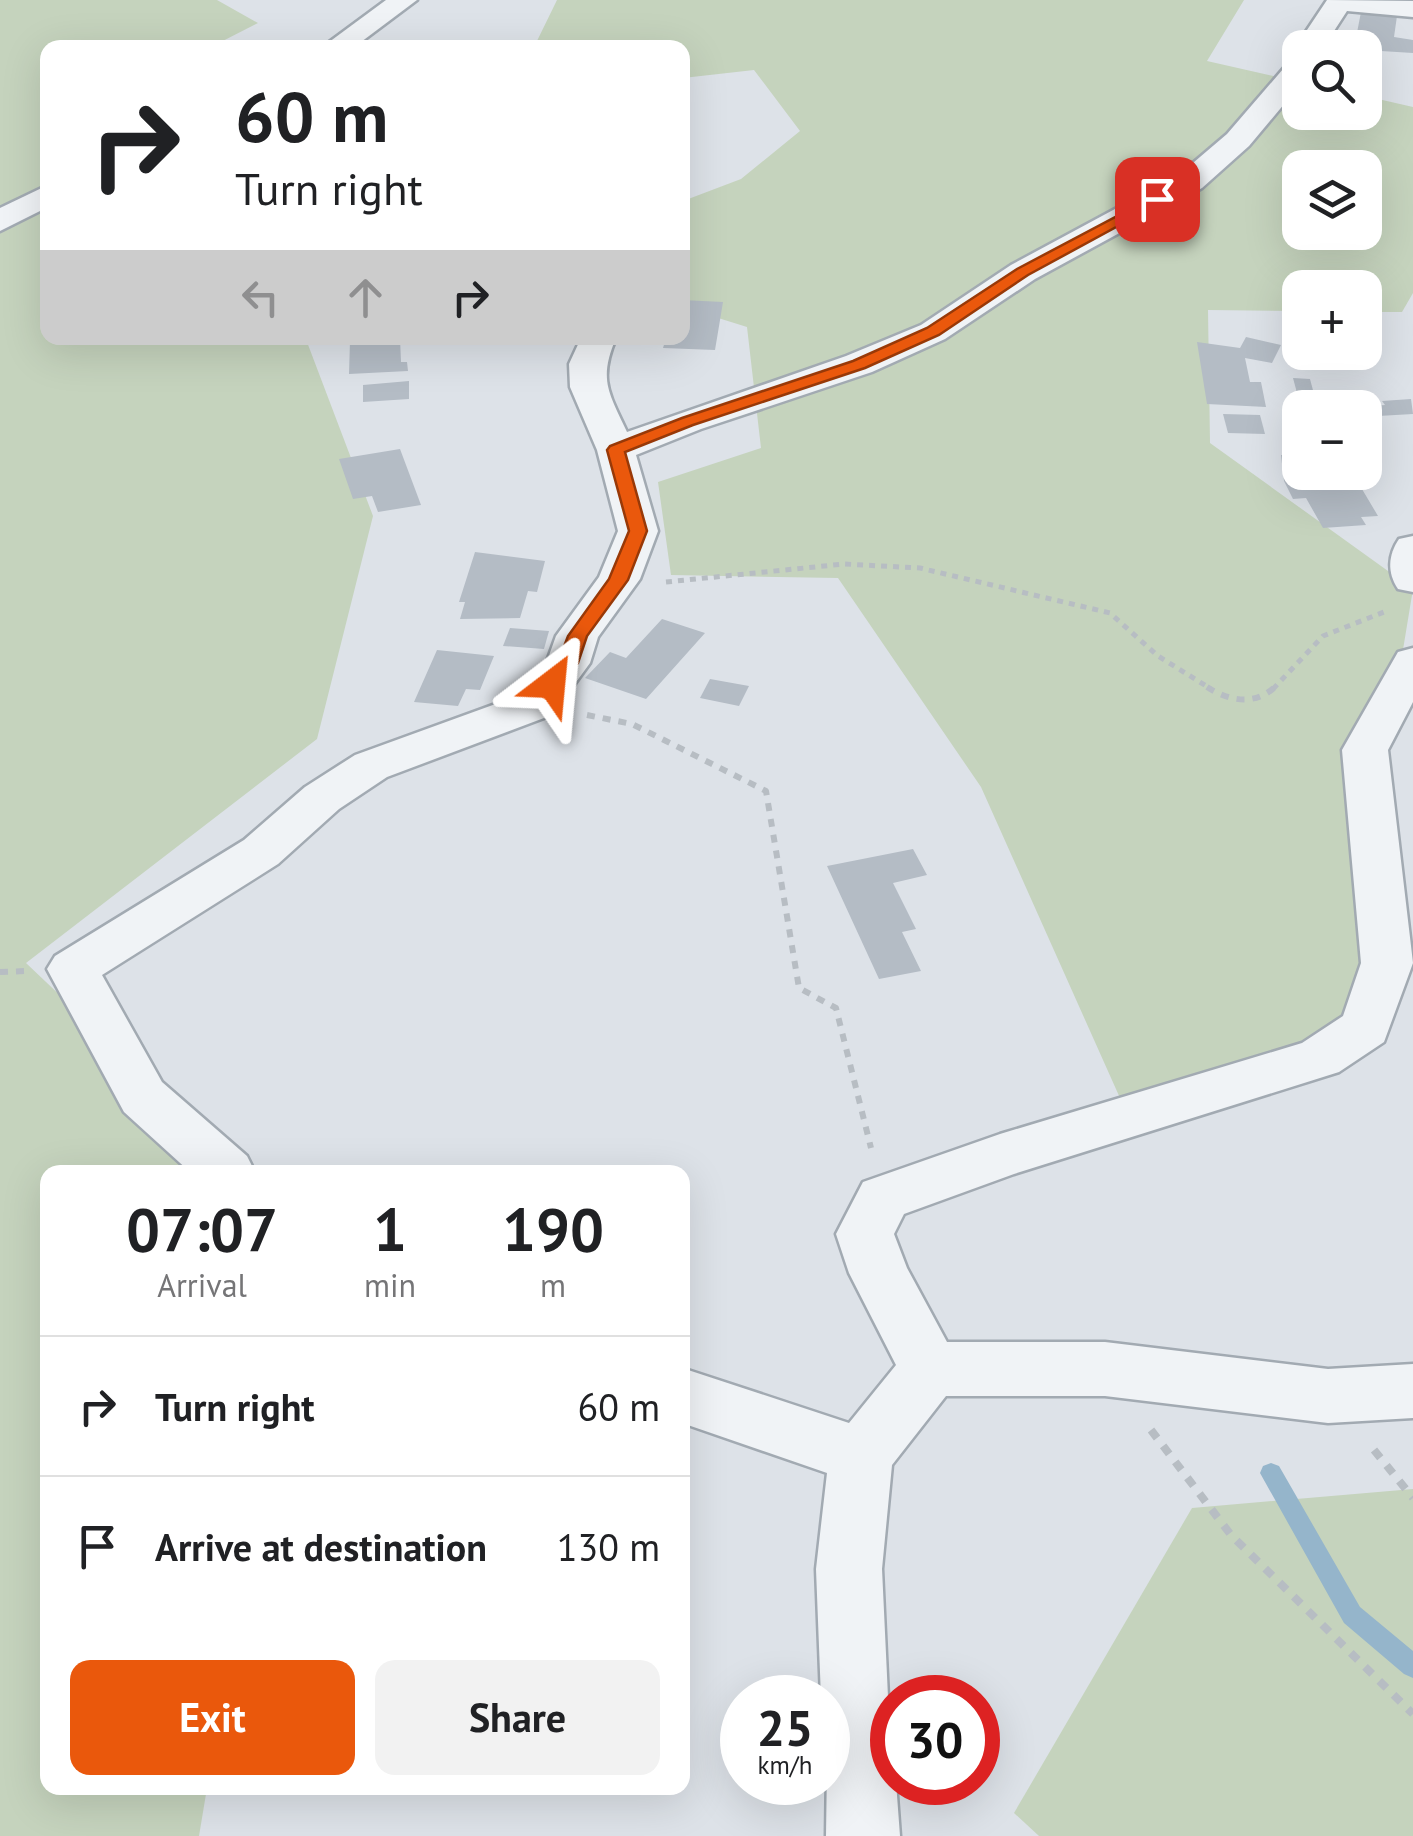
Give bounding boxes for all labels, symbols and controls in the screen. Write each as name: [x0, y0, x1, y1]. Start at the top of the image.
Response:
map controls: [1282, 30, 1382, 490]
button: search: [1282, 30, 1382, 130]
text: 60 m: [235, 71, 388, 161]
icon: right: [70, 80, 200, 210]
button: layers: [1282, 150, 1382, 250]
pin: [1115, 157, 1200, 242]
text: Turn right: [235, 159, 423, 217]
icon: arrive: [1130, 172, 1185, 227]
icon: left: [233, 270, 288, 325]
icon: ahead: [338, 270, 393, 325]
icon: right: [443, 270, 498, 325]
button: +: [1282, 270, 1382, 370]
button: −: [1282, 390, 1382, 490]
position arrow: [500, 632, 604, 736]
text: 07:07: [126, 1190, 278, 1268]
text: 1: [373, 1190, 407, 1268]
text: 190: [502, 1190, 604, 1268]
text: Arrival: [157, 1264, 247, 1306]
text: min: [364, 1264, 416, 1306]
text: m: [540, 1264, 566, 1306]
icon: right: [70, 1379, 125, 1434]
text: Turn right: [155, 1382, 315, 1431]
text: 60 m: [578, 1382, 660, 1431]
icon: arrive: [70, 1519, 125, 1574]
text: Arrive at destination: [155, 1522, 487, 1571]
text: 130 m: [557, 1522, 660, 1571]
button: Exit: [70, 1660, 355, 1775]
button: Share: [375, 1660, 660, 1775]
speed limit sign: 30: [870, 1675, 1000, 1805]
text: 25: [757, 1695, 813, 1760]
text: km/h: [758, 1749, 812, 1781]

